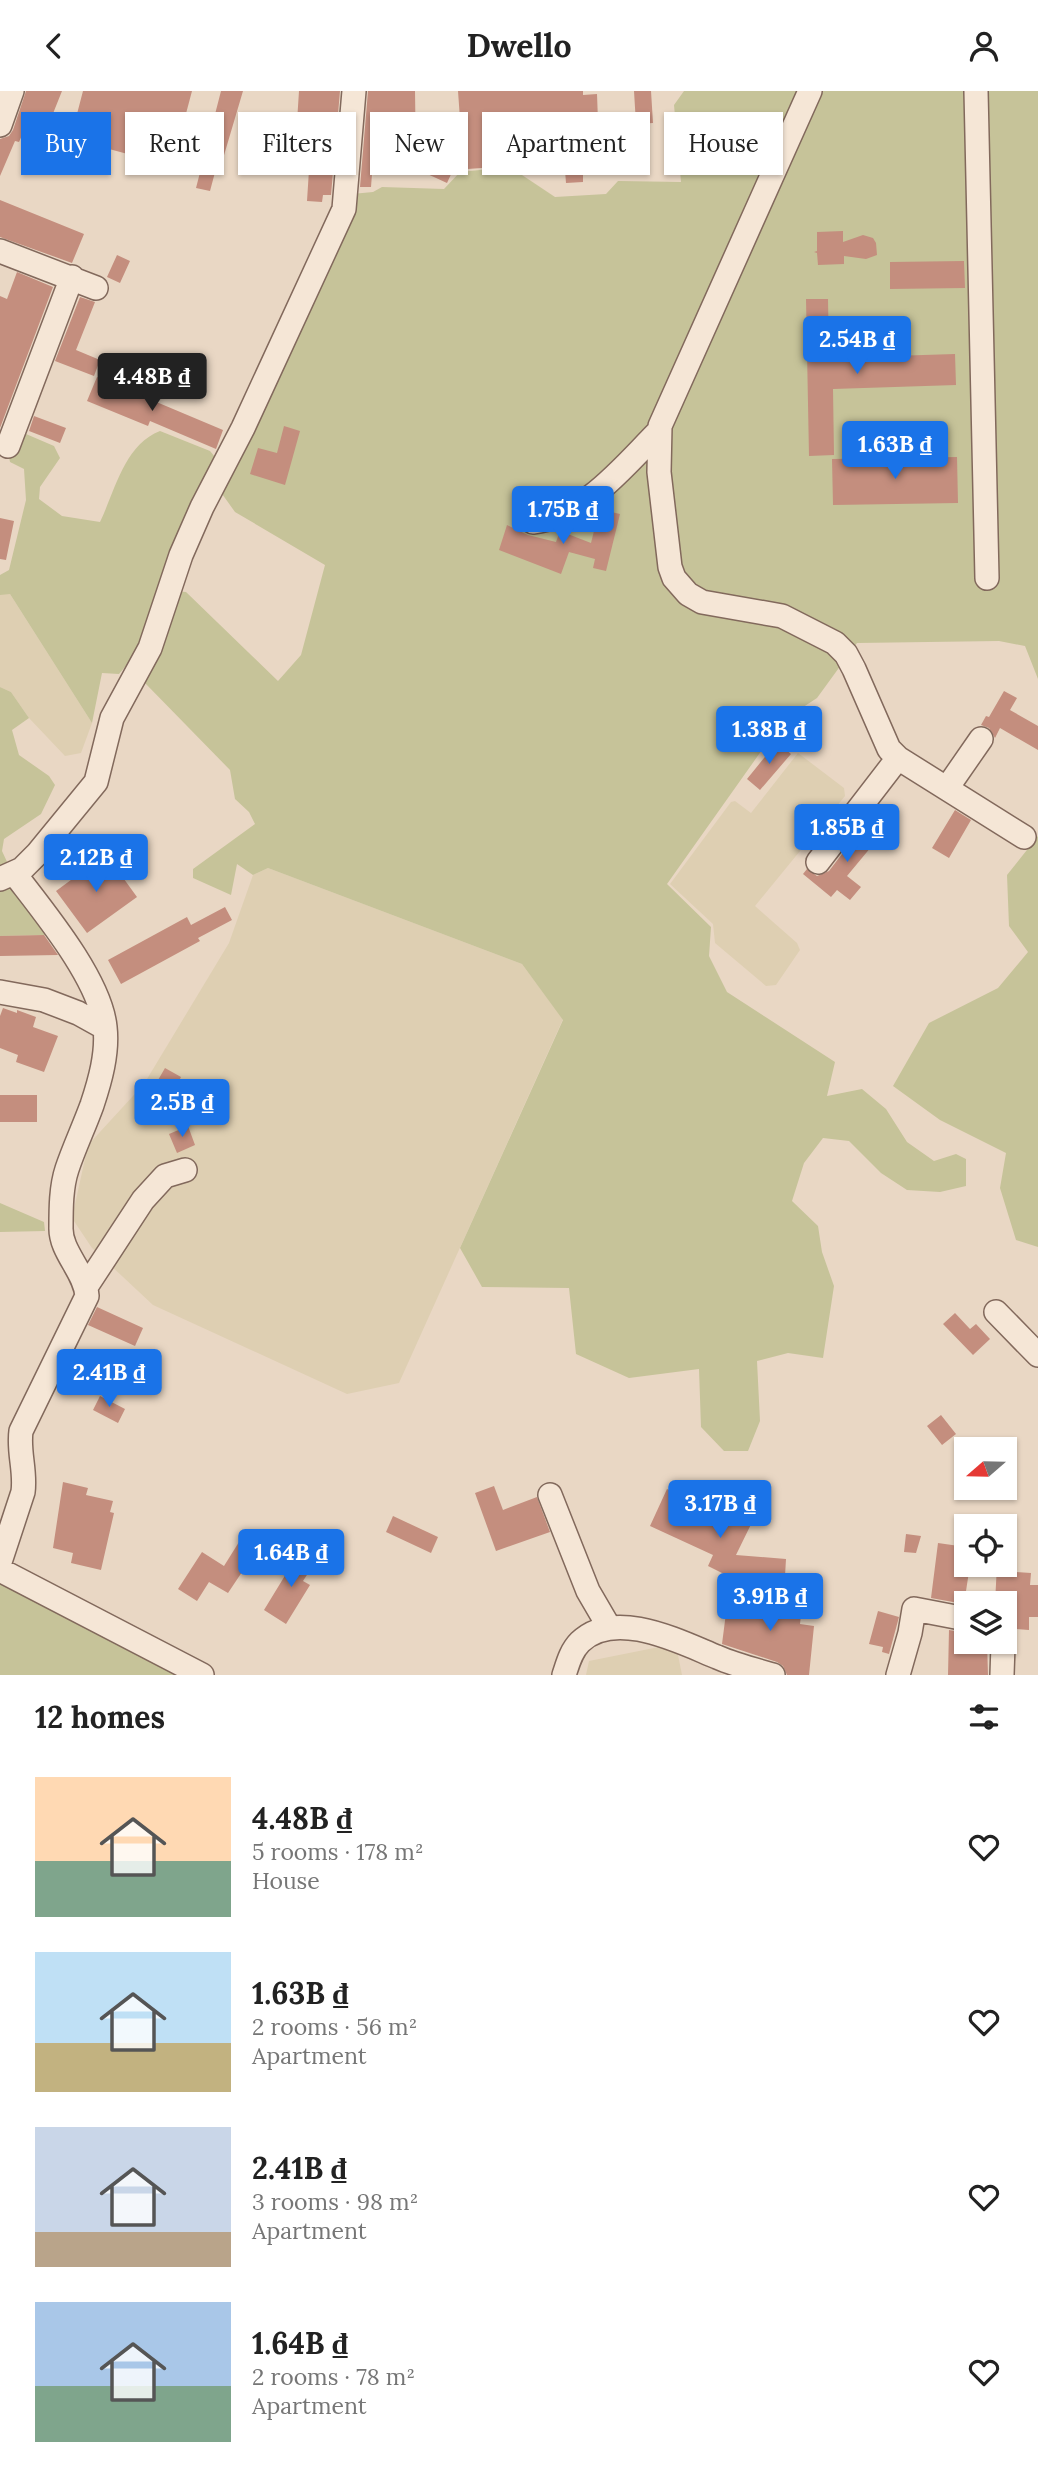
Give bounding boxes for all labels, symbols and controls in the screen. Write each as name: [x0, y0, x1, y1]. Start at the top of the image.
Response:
text: Dwello: [466, 25, 572, 66]
icon: back: [35, 27, 73, 65]
icon: person: [965, 27, 1003, 65]
chip: Buy: [21, 112, 111, 175]
chip: Rent: [125, 112, 224, 175]
chip: Filters: [238, 112, 356, 175]
chip: New: [370, 112, 468, 175]
chip: Apartment: [482, 112, 650, 175]
chip: House: [664, 112, 783, 175]
pin: 2.54B ₫: [792, 317, 922, 376]
text: 2.54B ₫: [819, 324, 895, 353]
pin: 4.48B ₫: [87, 353, 217, 413]
text: 4.48B ₫: [114, 361, 190, 390]
pin: 1.63B ₫: [830, 421, 960, 481]
text: 1.63B ₫: [858, 429, 932, 458]
pin: 1.75B ₫: [498, 487, 628, 546]
text: 1.75B ₫: [528, 494, 598, 523]
pin: 1.38B ₫: [704, 707, 834, 766]
text: 1.38B ₫: [732, 714, 806, 743]
pin: 1.85B ₫: [782, 805, 912, 864]
text: 1.85B ₫: [810, 812, 884, 841]
pin: 2.12B ₫: [31, 835, 161, 894]
text: 2.12B ₫: [60, 842, 132, 871]
pin: 2.5B ₫: [125, 1079, 239, 1139]
text: 2.5B ₫: [150, 1087, 214, 1116]
pin: 2.41B ₫: [44, 1349, 174, 1409]
text: 2.41B ₫: [73, 1357, 145, 1386]
north arrow: [954, 1437, 1017, 1500]
map controls: [954, 1437, 1017, 1654]
pin: 3.17B ₫: [655, 1481, 785, 1540]
text: 3.17B ₫: [684, 1488, 756, 1517]
button: locate: [954, 1514, 1017, 1577]
pin: 1.64B ₫: [226, 1529, 356, 1589]
text: 1.64B ₫: [254, 1537, 328, 1566]
pin: 3.91B ₫: [705, 1573, 835, 1633]
text: 3.91B ₫: [733, 1581, 807, 1610]
button: layers: [954, 1591, 1017, 1654]
text: 12 homes: [35, 1698, 165, 1736]
icon: filters: [965, 1698, 1003, 1736]
text: 4.48B ₫: [252, 1799, 352, 1837]
icon: home: [91, 1805, 175, 1889]
icon: heart: [965, 1828, 1003, 1866]
text: 5 rooms · 178 m²: [252, 1837, 424, 1866]
text: House: [252, 1866, 320, 1895]
text: 1.63B ₫: [252, 1974, 348, 2012]
icon: home: [91, 1980, 175, 2064]
icon: heart: [965, 2003, 1003, 2041]
text: 2 rooms · 56 m²: [252, 2012, 417, 2041]
text: Apartment: [252, 2041, 367, 2070]
text: 2.41B ₫: [252, 2149, 347, 2187]
icon: home: [91, 2155, 175, 2239]
icon: heart: [965, 2178, 1003, 2216]
text: 3 rooms · 98 m²: [252, 2187, 418, 2216]
text: Apartment: [252, 2216, 367, 2245]
text: 1.64B ₫: [252, 2324, 348, 2362]
icon: home: [91, 2330, 175, 2414]
icon: heart: [965, 2353, 1003, 2391]
text: 2 rooms · 78 m²: [252, 2362, 415, 2391]
text: Apartment: [252, 2391, 367, 2420]

